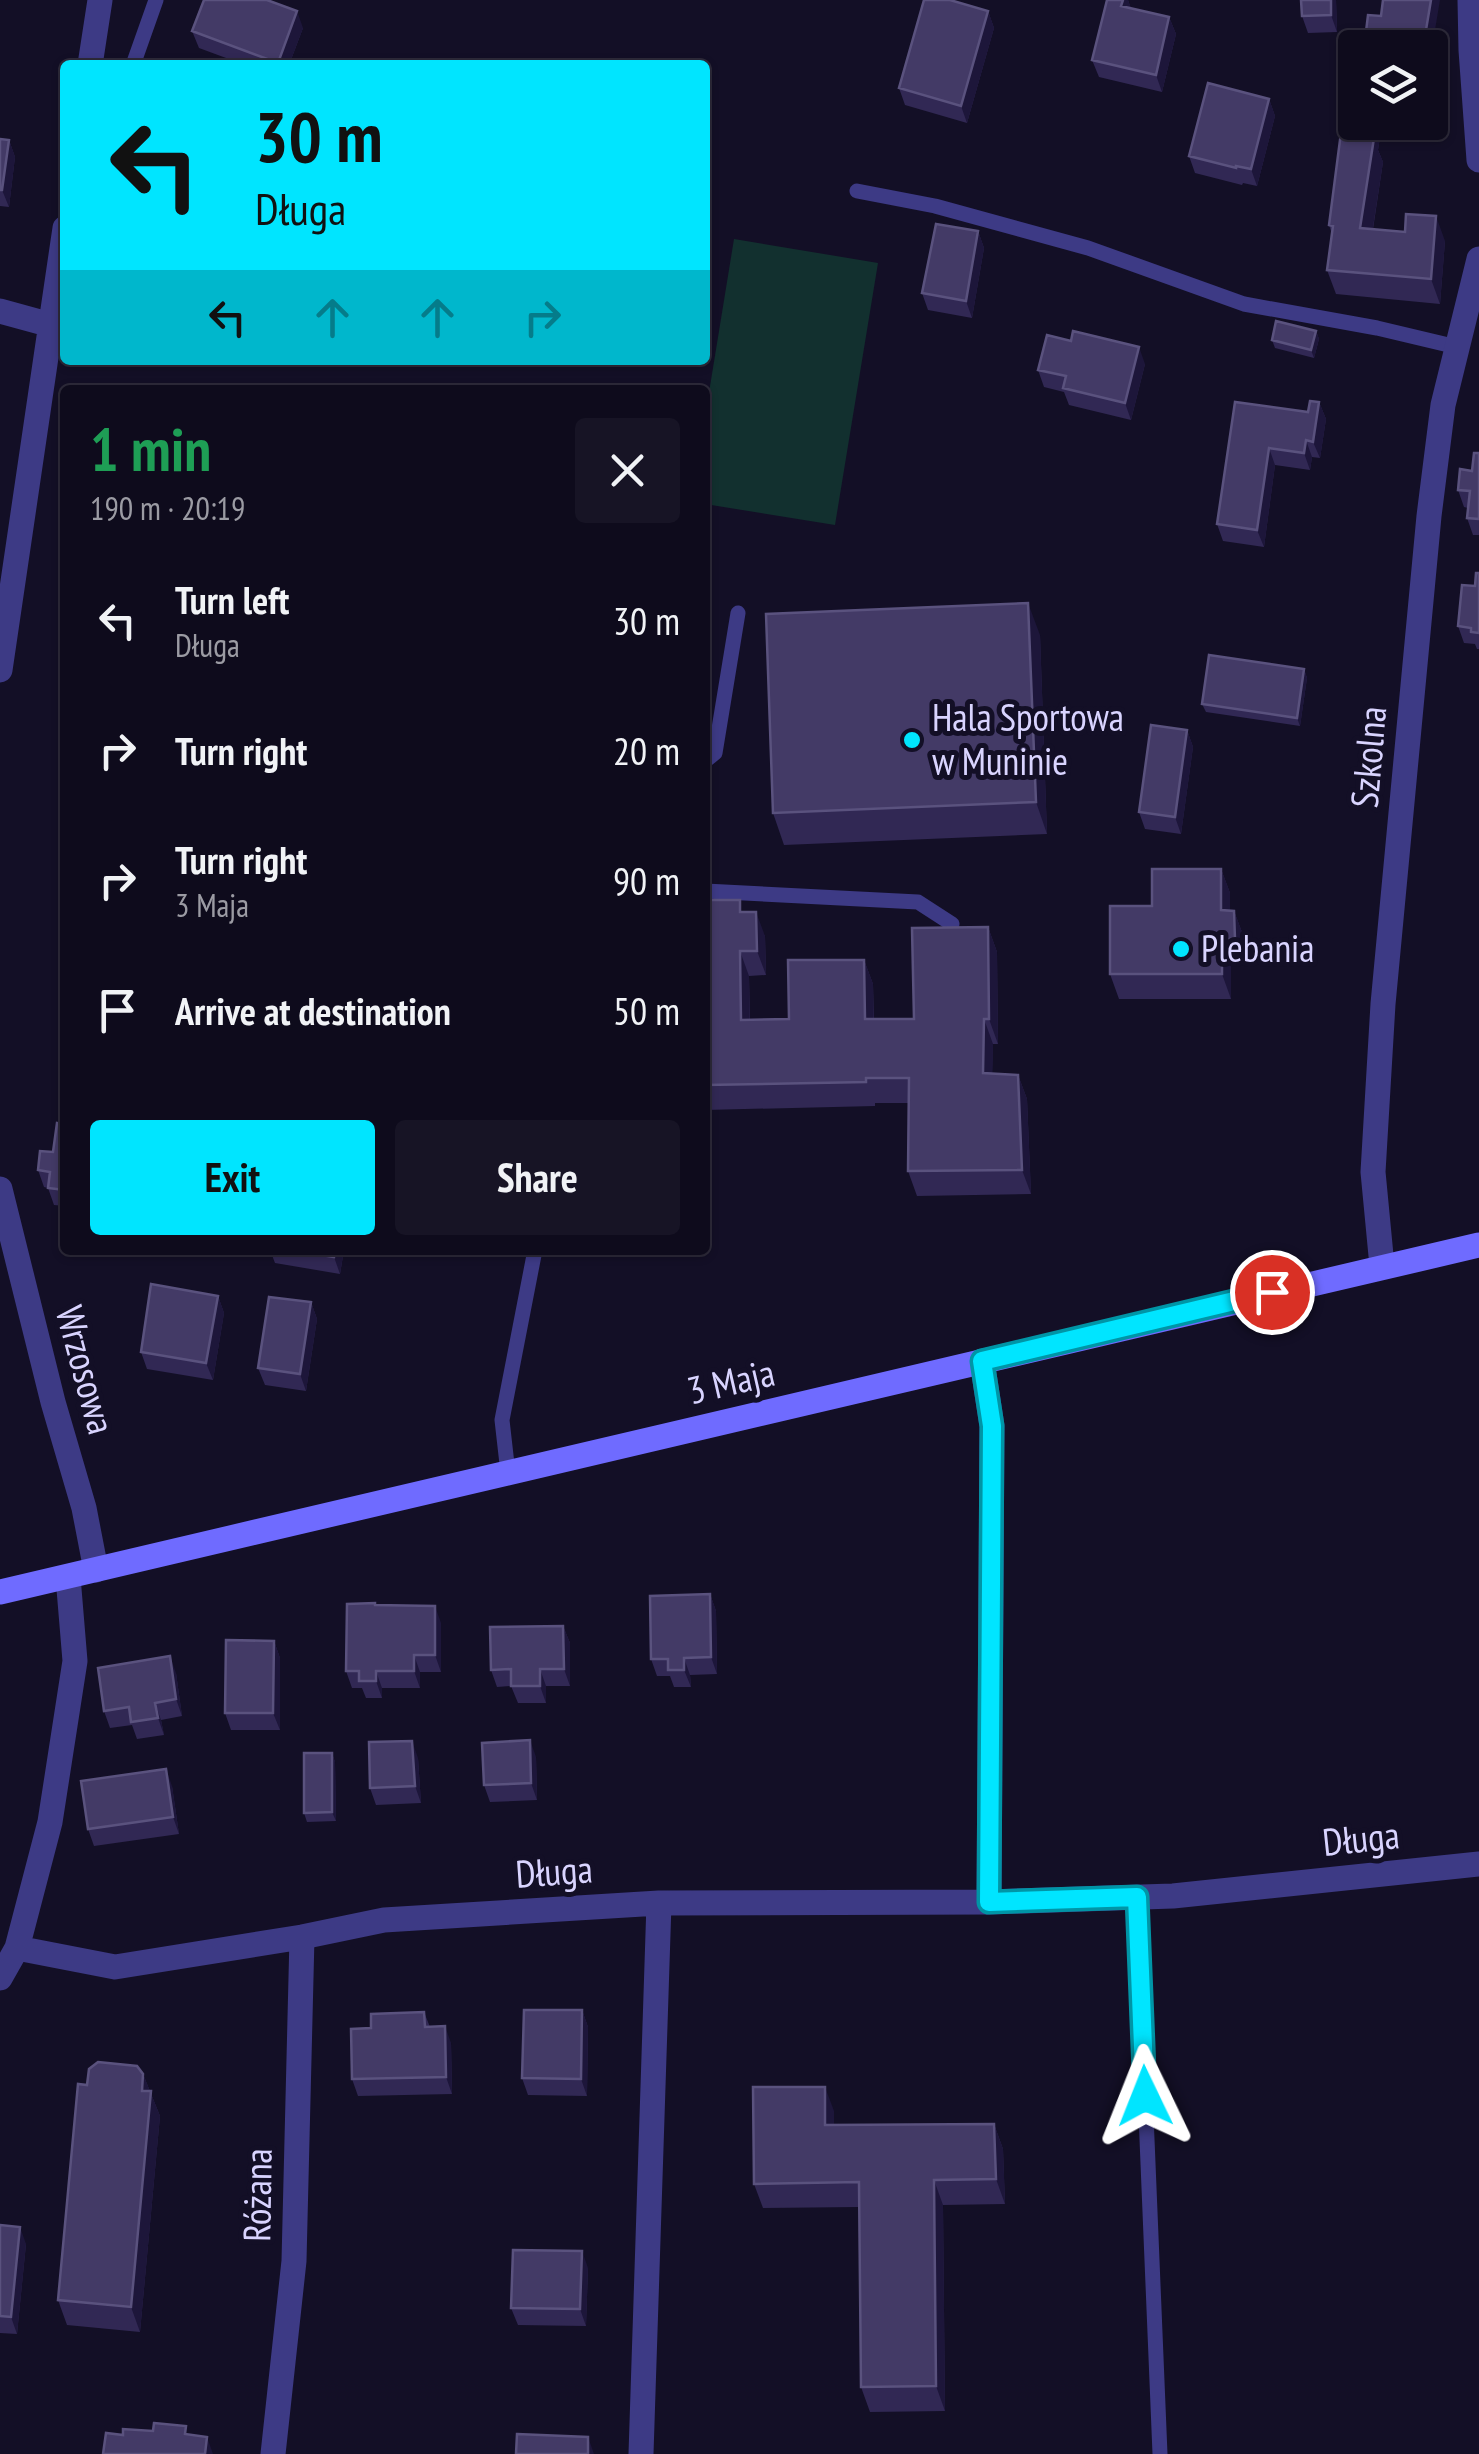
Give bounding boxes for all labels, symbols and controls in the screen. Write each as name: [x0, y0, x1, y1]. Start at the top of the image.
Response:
map controls: [1338, 30, 1448, 140]
button: layers: [1338, 30, 1448, 140]
text: 30 m: [255, 91, 383, 181]
icon: left: [90, 100, 220, 230]
text: Długa: [255, 179, 346, 237]
icon: left: [200, 290, 255, 345]
icon: ahead: [305, 290, 360, 345]
icon: ahead: [410, 290, 465, 345]
icon: right: [515, 290, 570, 345]
text: 1 min: [90, 410, 211, 488]
button: close: [575, 418, 680, 523]
text: 190 m · 20:19: [90, 487, 245, 529]
text: Turn left: [175, 575, 289, 624]
icon: left: [90, 593, 145, 648]
text: 30 m: [613, 596, 680, 645]
text: Długa: [175, 624, 240, 666]
place label: Hala Sportowa w Muninie: [932, 692, 1124, 785]
street label: Szkolna: [1339, 704, 1396, 810]
icon: right: [90, 723, 145, 778]
text: Turn right: [175, 726, 307, 775]
text: 20 m: [613, 726, 680, 775]
marker: Hala Sportowa w Muninie: [901, 729, 923, 751]
text: Turn right: [175, 835, 307, 884]
icon: right: [90, 853, 145, 908]
text: 90 m: [613, 856, 680, 905]
text: 3 Maja: [175, 884, 249, 926]
place label: Plebania: [1201, 923, 1315, 972]
marker: Plebania: [1170, 938, 1192, 960]
icon: arrive: [90, 983, 145, 1038]
text: Arrive at destination: [175, 986, 451, 1035]
text: 50 m: [613, 986, 680, 1035]
button: Exit: [90, 1120, 375, 1235]
button: Share: [395, 1120, 680, 1235]
pin: [1230, 1250, 1315, 1335]
icon: arrive: [1245, 1265, 1300, 1320]
street label: Wrzosowa: [46, 1300, 127, 1439]
street label: 3 Maja: [682, 1347, 779, 1414]
street label: Długa: [1320, 1809, 1402, 1866]
street label: Długa: [514, 1843, 594, 1898]
position arrow: [1093, 2044, 1197, 2148]
street label: Różana: [231, 2148, 282, 2242]

